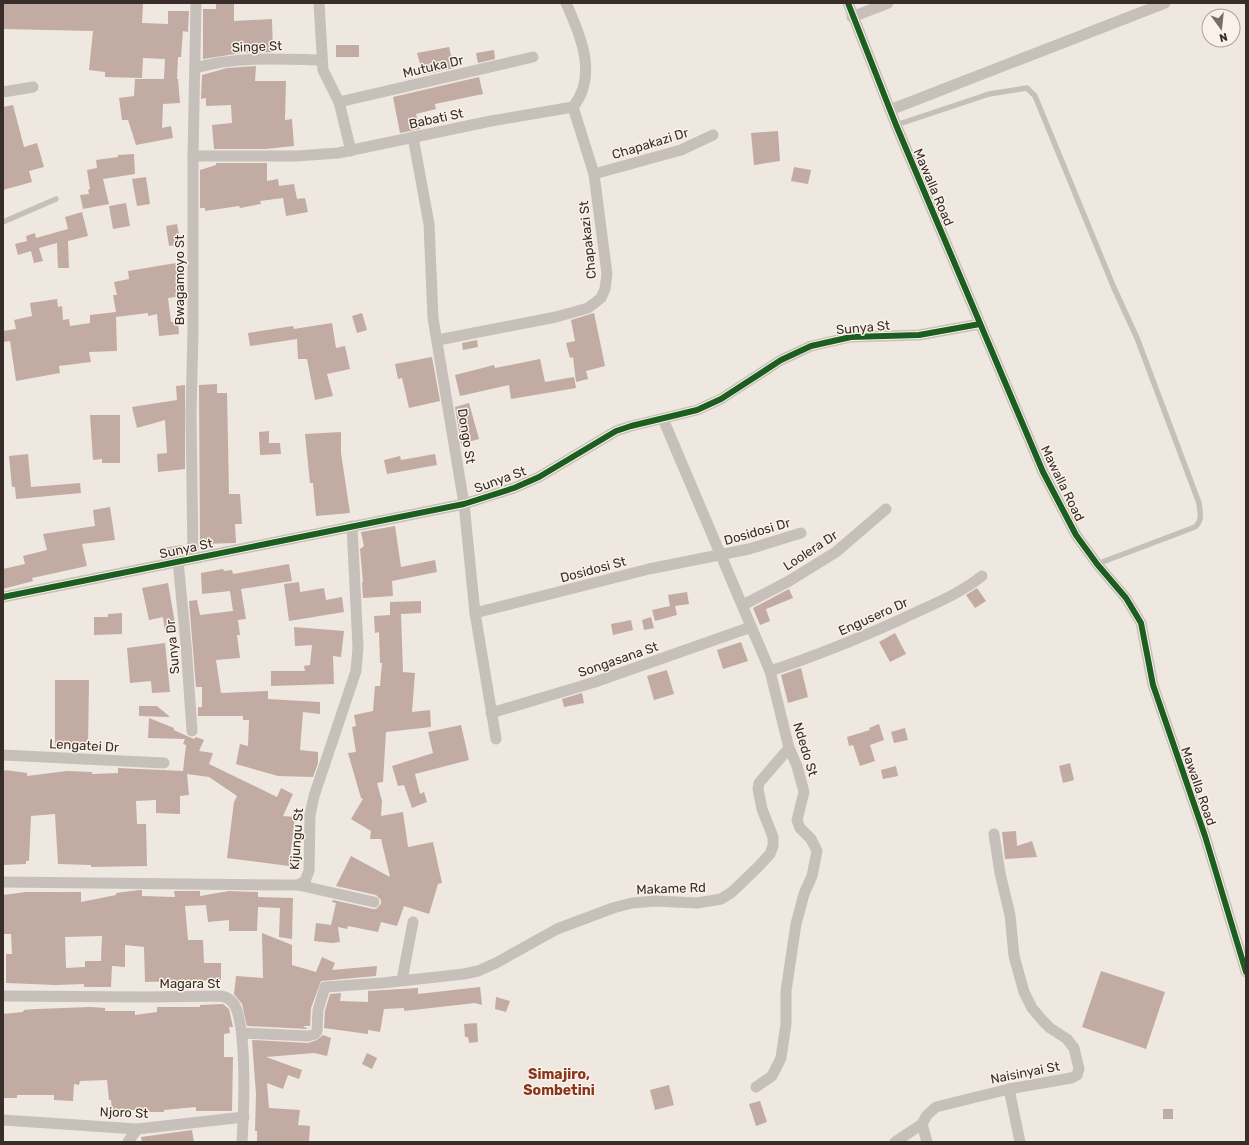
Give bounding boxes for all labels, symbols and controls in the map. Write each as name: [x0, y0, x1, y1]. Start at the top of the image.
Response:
north arrow: [1201, 8, 1241, 48]
text: N: [1218, 30, 1229, 45]
street label: Singe St: [232, 38, 283, 56]
street label: Mutuka Dr: [401, 52, 465, 81]
street label: Babati St: [408, 105, 465, 132]
street label: Chapakazi Dr: [610, 125, 690, 162]
street label: Mawalla Road: [911, 146, 957, 228]
street label: Chapakazi St: [576, 200, 599, 280]
street label: Bwagamoyo St: [172, 235, 188, 325]
street label: Sunya St: [835, 318, 891, 337]
street label: Dongo St: [454, 407, 478, 465]
street label: Mawalla Road: [1038, 443, 1087, 524]
street label: Sunya St: [472, 463, 528, 496]
street label: Dosidosi Dr: [722, 515, 792, 548]
street label: Loolera Dr: [780, 527, 840, 573]
street label: Sunya St: [158, 536, 214, 561]
street label: Dosidosi St: [559, 553, 628, 585]
street label: Engusero Dr: [836, 594, 911, 639]
street label: Sunya Dr: [163, 619, 182, 675]
street label: Songasana St: [576, 639, 660, 681]
street label: Ndedo St: [790, 720, 821, 778]
street label: Lengatei Dr: [49, 736, 119, 756]
street label: Mawalla Road: [1178, 745, 1219, 828]
street label: Kijungu St: [287, 808, 307, 871]
street label: Makame Rd: [636, 880, 706, 897]
street label: Magara St: [160, 976, 220, 992]
street label: Naisinyai St: [989, 1058, 1061, 1087]
district label: Simajiro, Sombetini: [523, 1066, 595, 1099]
street label: Njoro St: [99, 1104, 148, 1121]

